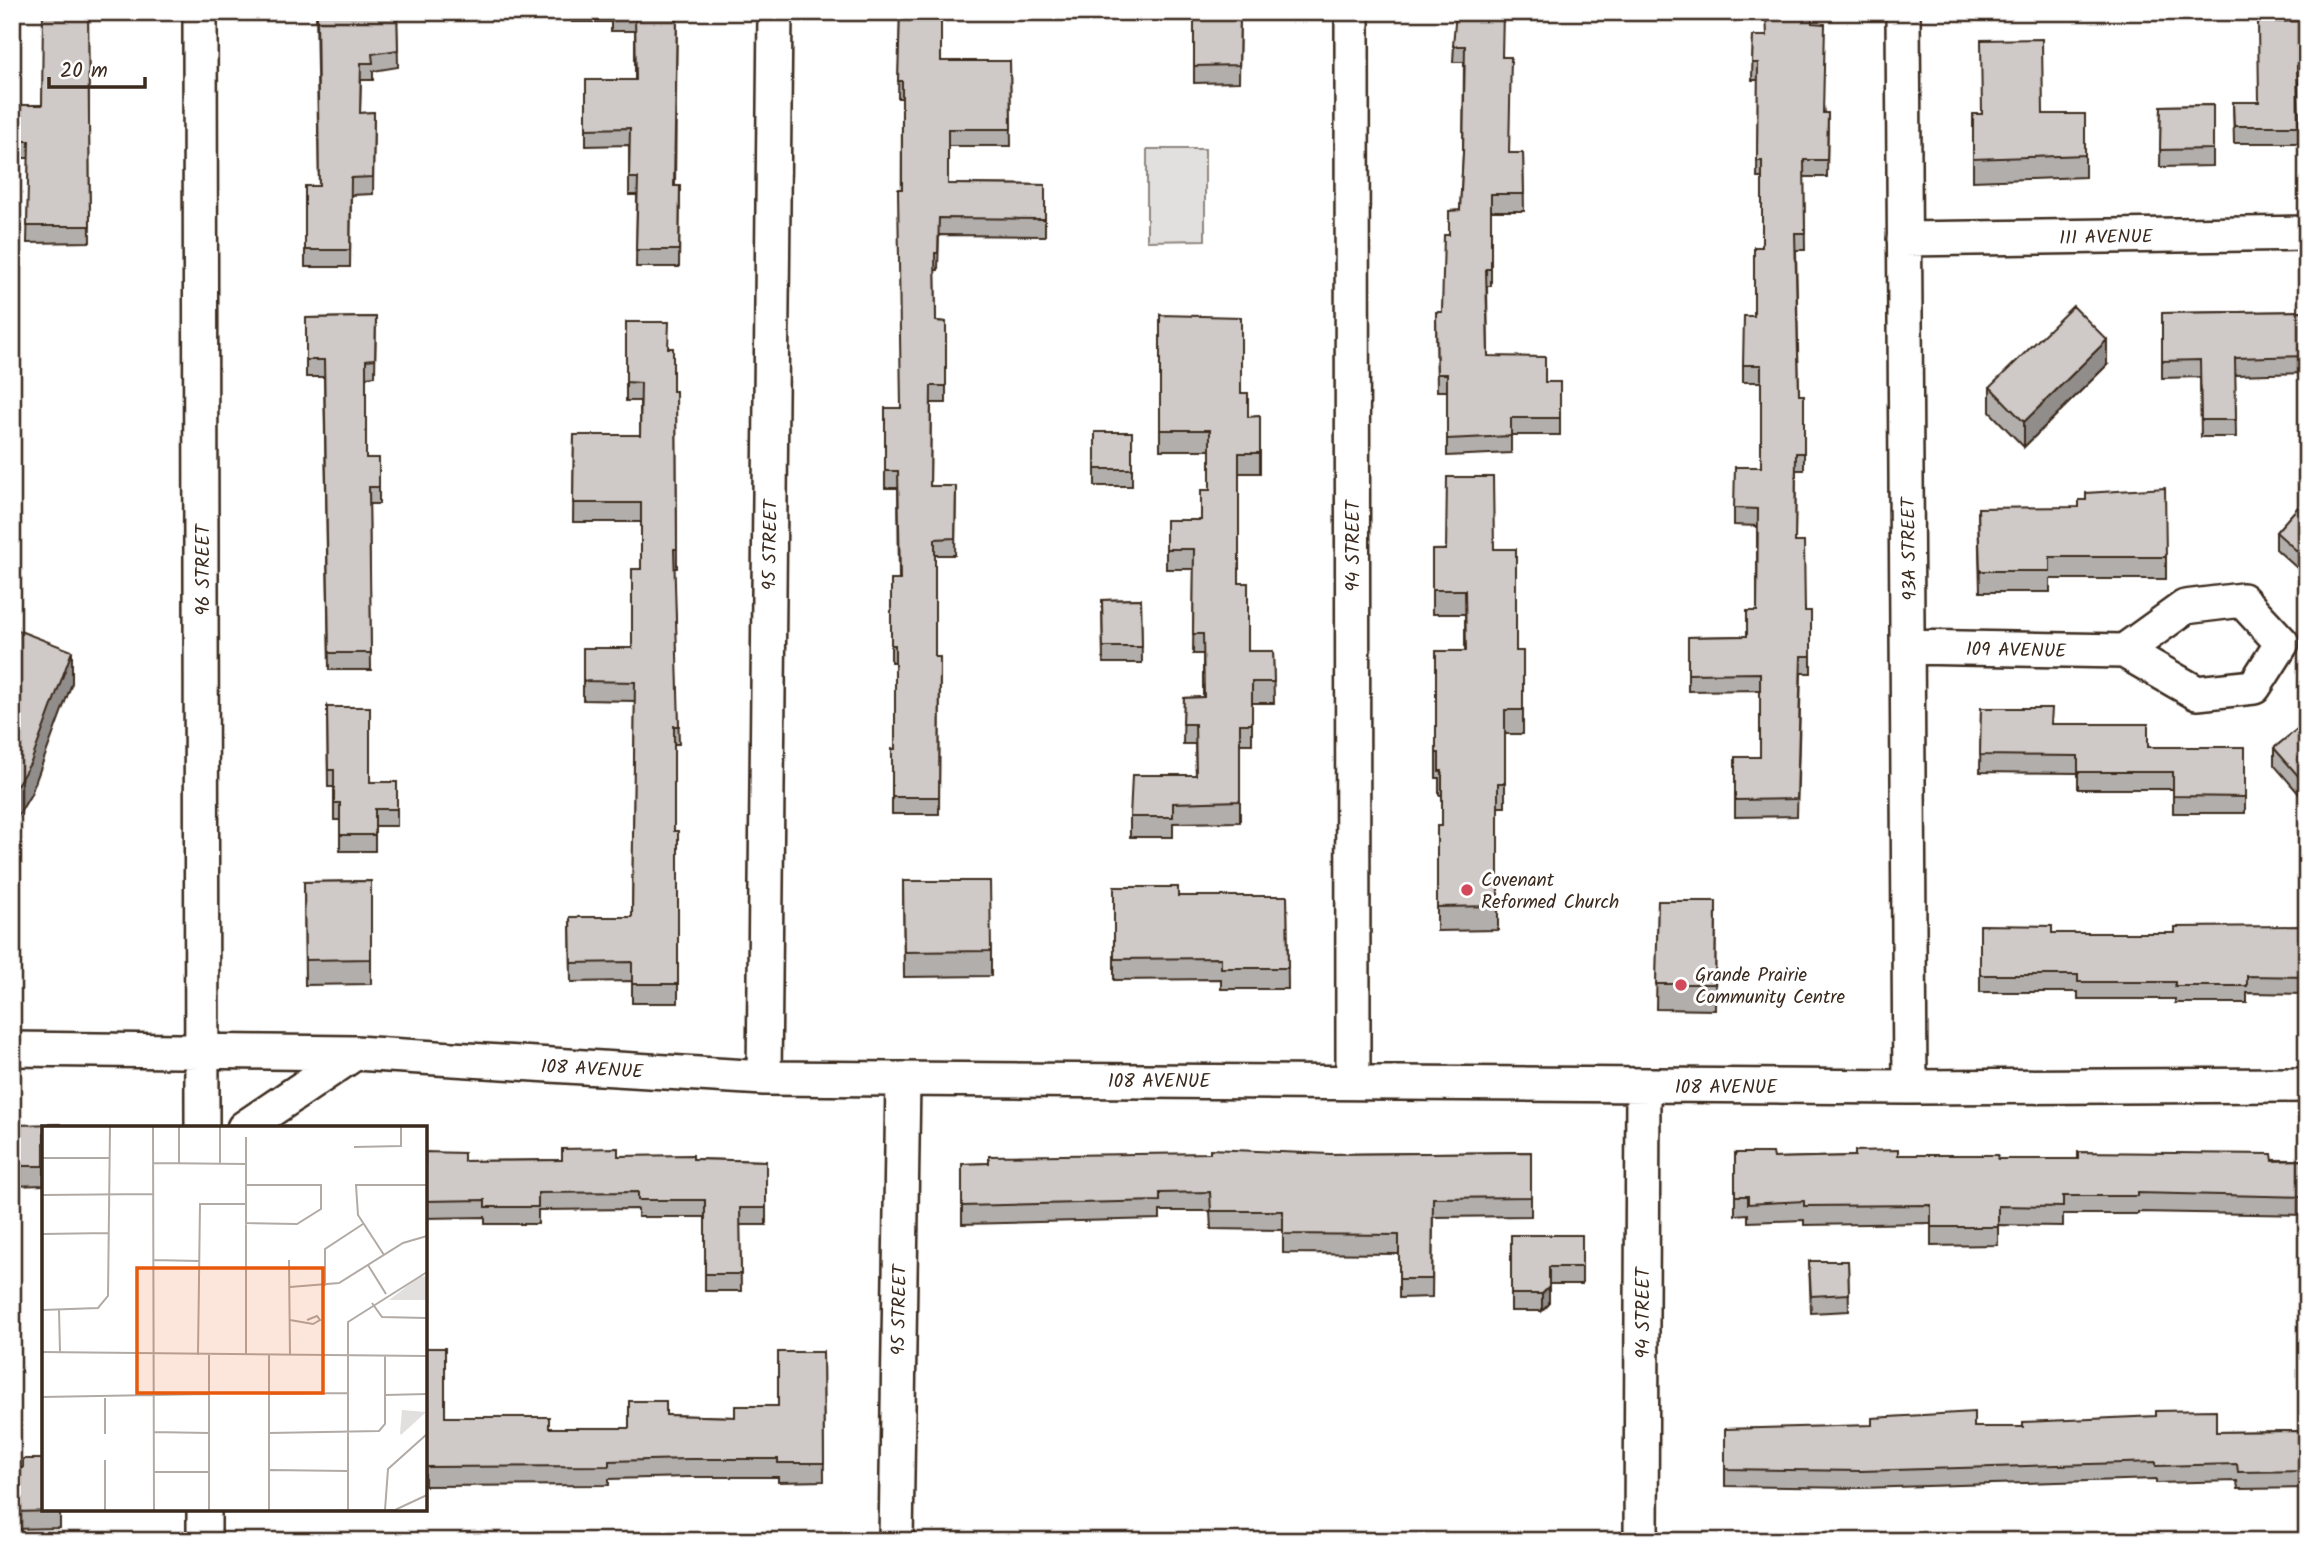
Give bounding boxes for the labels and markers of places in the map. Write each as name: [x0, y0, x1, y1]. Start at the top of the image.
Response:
place label: Covenant Reformed Church: [1481, 866, 1619, 918]
marker: Covenant Reformed Church: [1459, 882, 1475, 898]
place label: Grande Prairie Community Centre: [1695, 961, 1846, 1013]
marker: Grande Prairie Community Centre: [1673, 977, 1689, 993]

